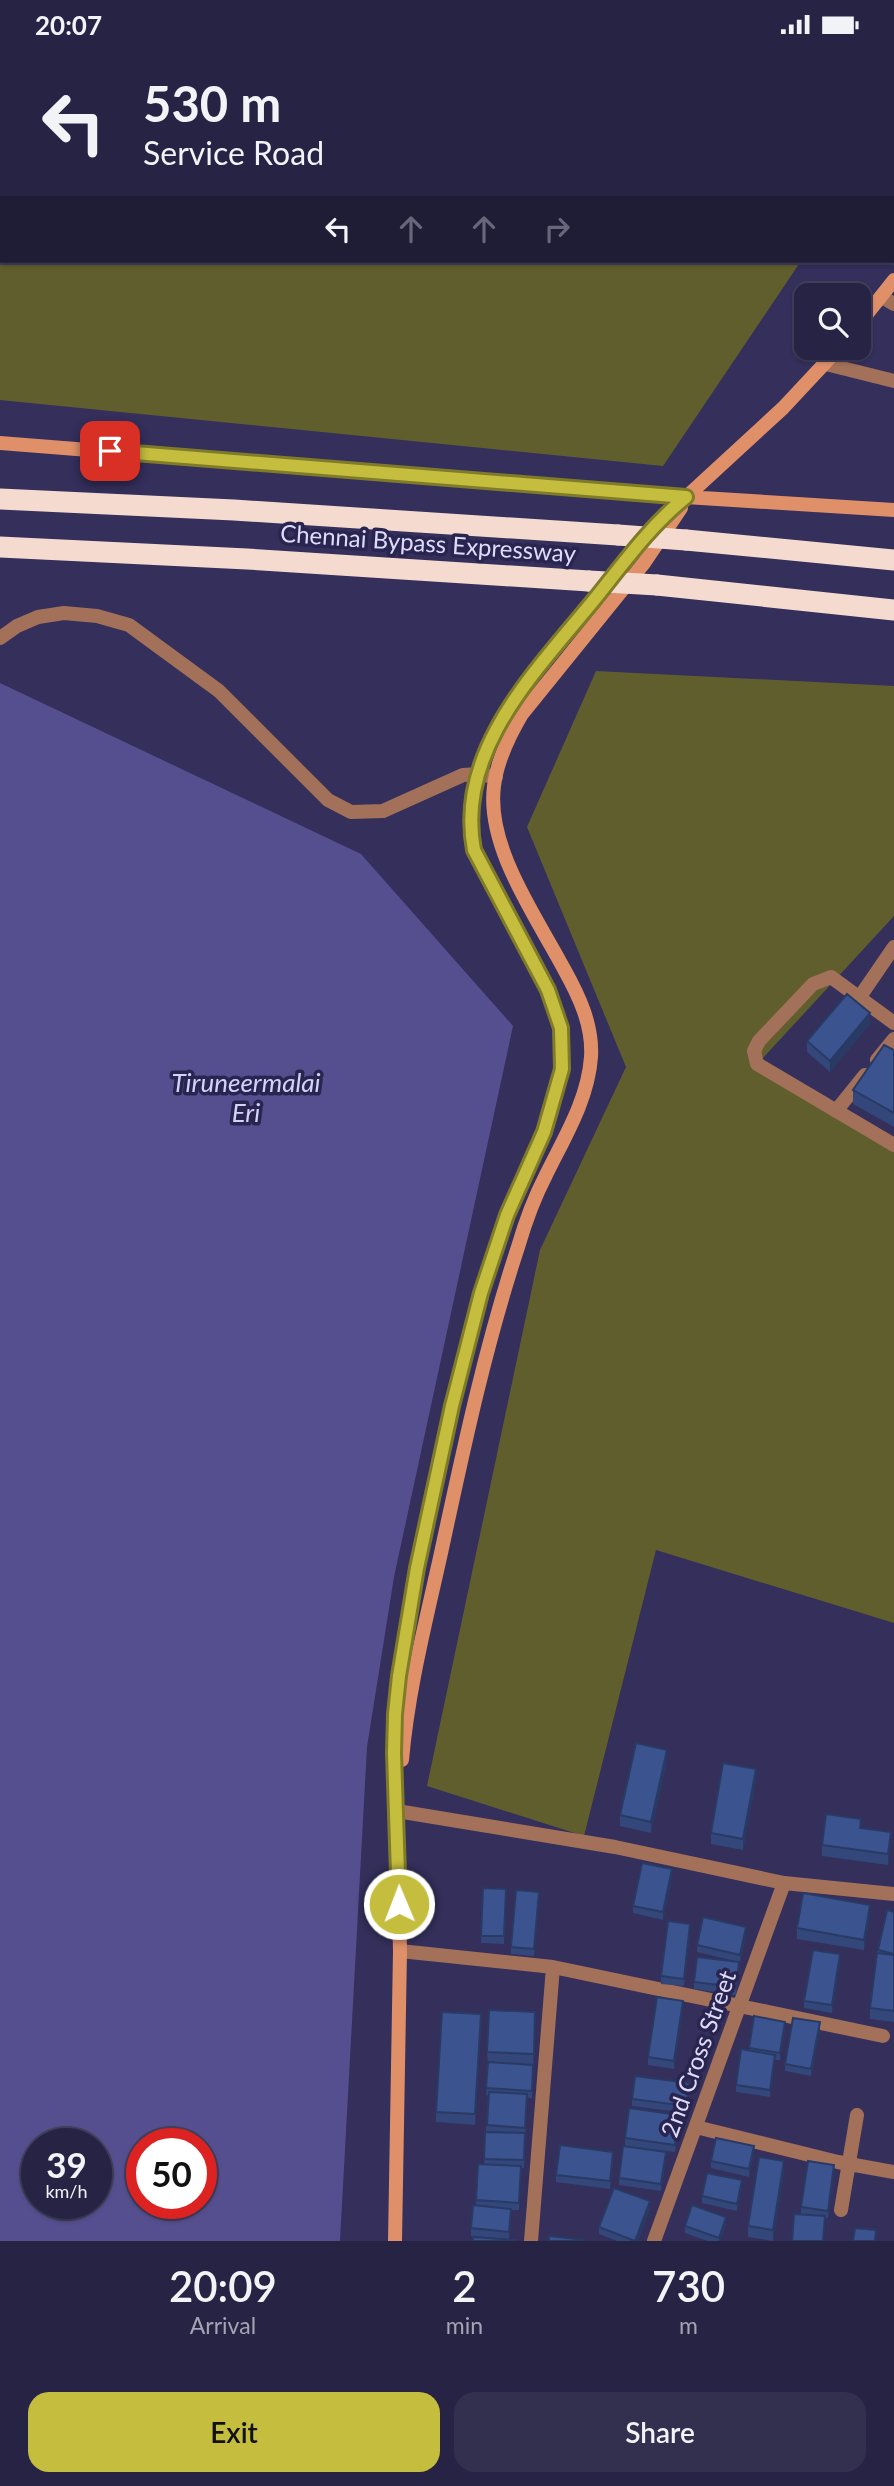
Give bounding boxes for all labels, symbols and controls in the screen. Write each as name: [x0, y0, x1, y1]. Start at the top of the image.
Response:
text: 20:07: [35, 9, 102, 41]
text: 530 m: [143, 74, 281, 132]
icon: left: [28, 77, 119, 168]
text: Service Road: [143, 133, 324, 172]
icon: left: [319, 210, 357, 248]
icon: ahead: [392, 210, 430, 248]
icon: ahead: [465, 210, 503, 248]
icon: right: [538, 210, 576, 248]
map controls: [794, 283, 871, 360]
button: search: [794, 283, 871, 360]
pin: [80, 421, 140, 481]
icon: arrive: [91, 432, 129, 470]
street label: Chennai Bypass Expressway: [279, 518, 578, 567]
water label: Tiruneermalai Eri: [171, 1066, 321, 1128]
position arrow: [362, 1867, 436, 1941]
street label: 2nd Cross Street: [654, 1966, 741, 2141]
speed limit sign: 50: [126, 2128, 217, 2219]
text: 39: [46, 2143, 87, 2185]
text: km/h: [45, 2180, 88, 2202]
text: 20:09: [169, 2261, 277, 2311]
text: 2: [452, 2261, 477, 2311]
text: 730: [652, 2261, 725, 2311]
text: Arrival: [190, 2311, 256, 2339]
text: min: [446, 2311, 483, 2339]
text: m: [679, 2311, 698, 2339]
button: Exit: [28, 2392, 440, 2472]
button: Share: [454, 2392, 866, 2472]

